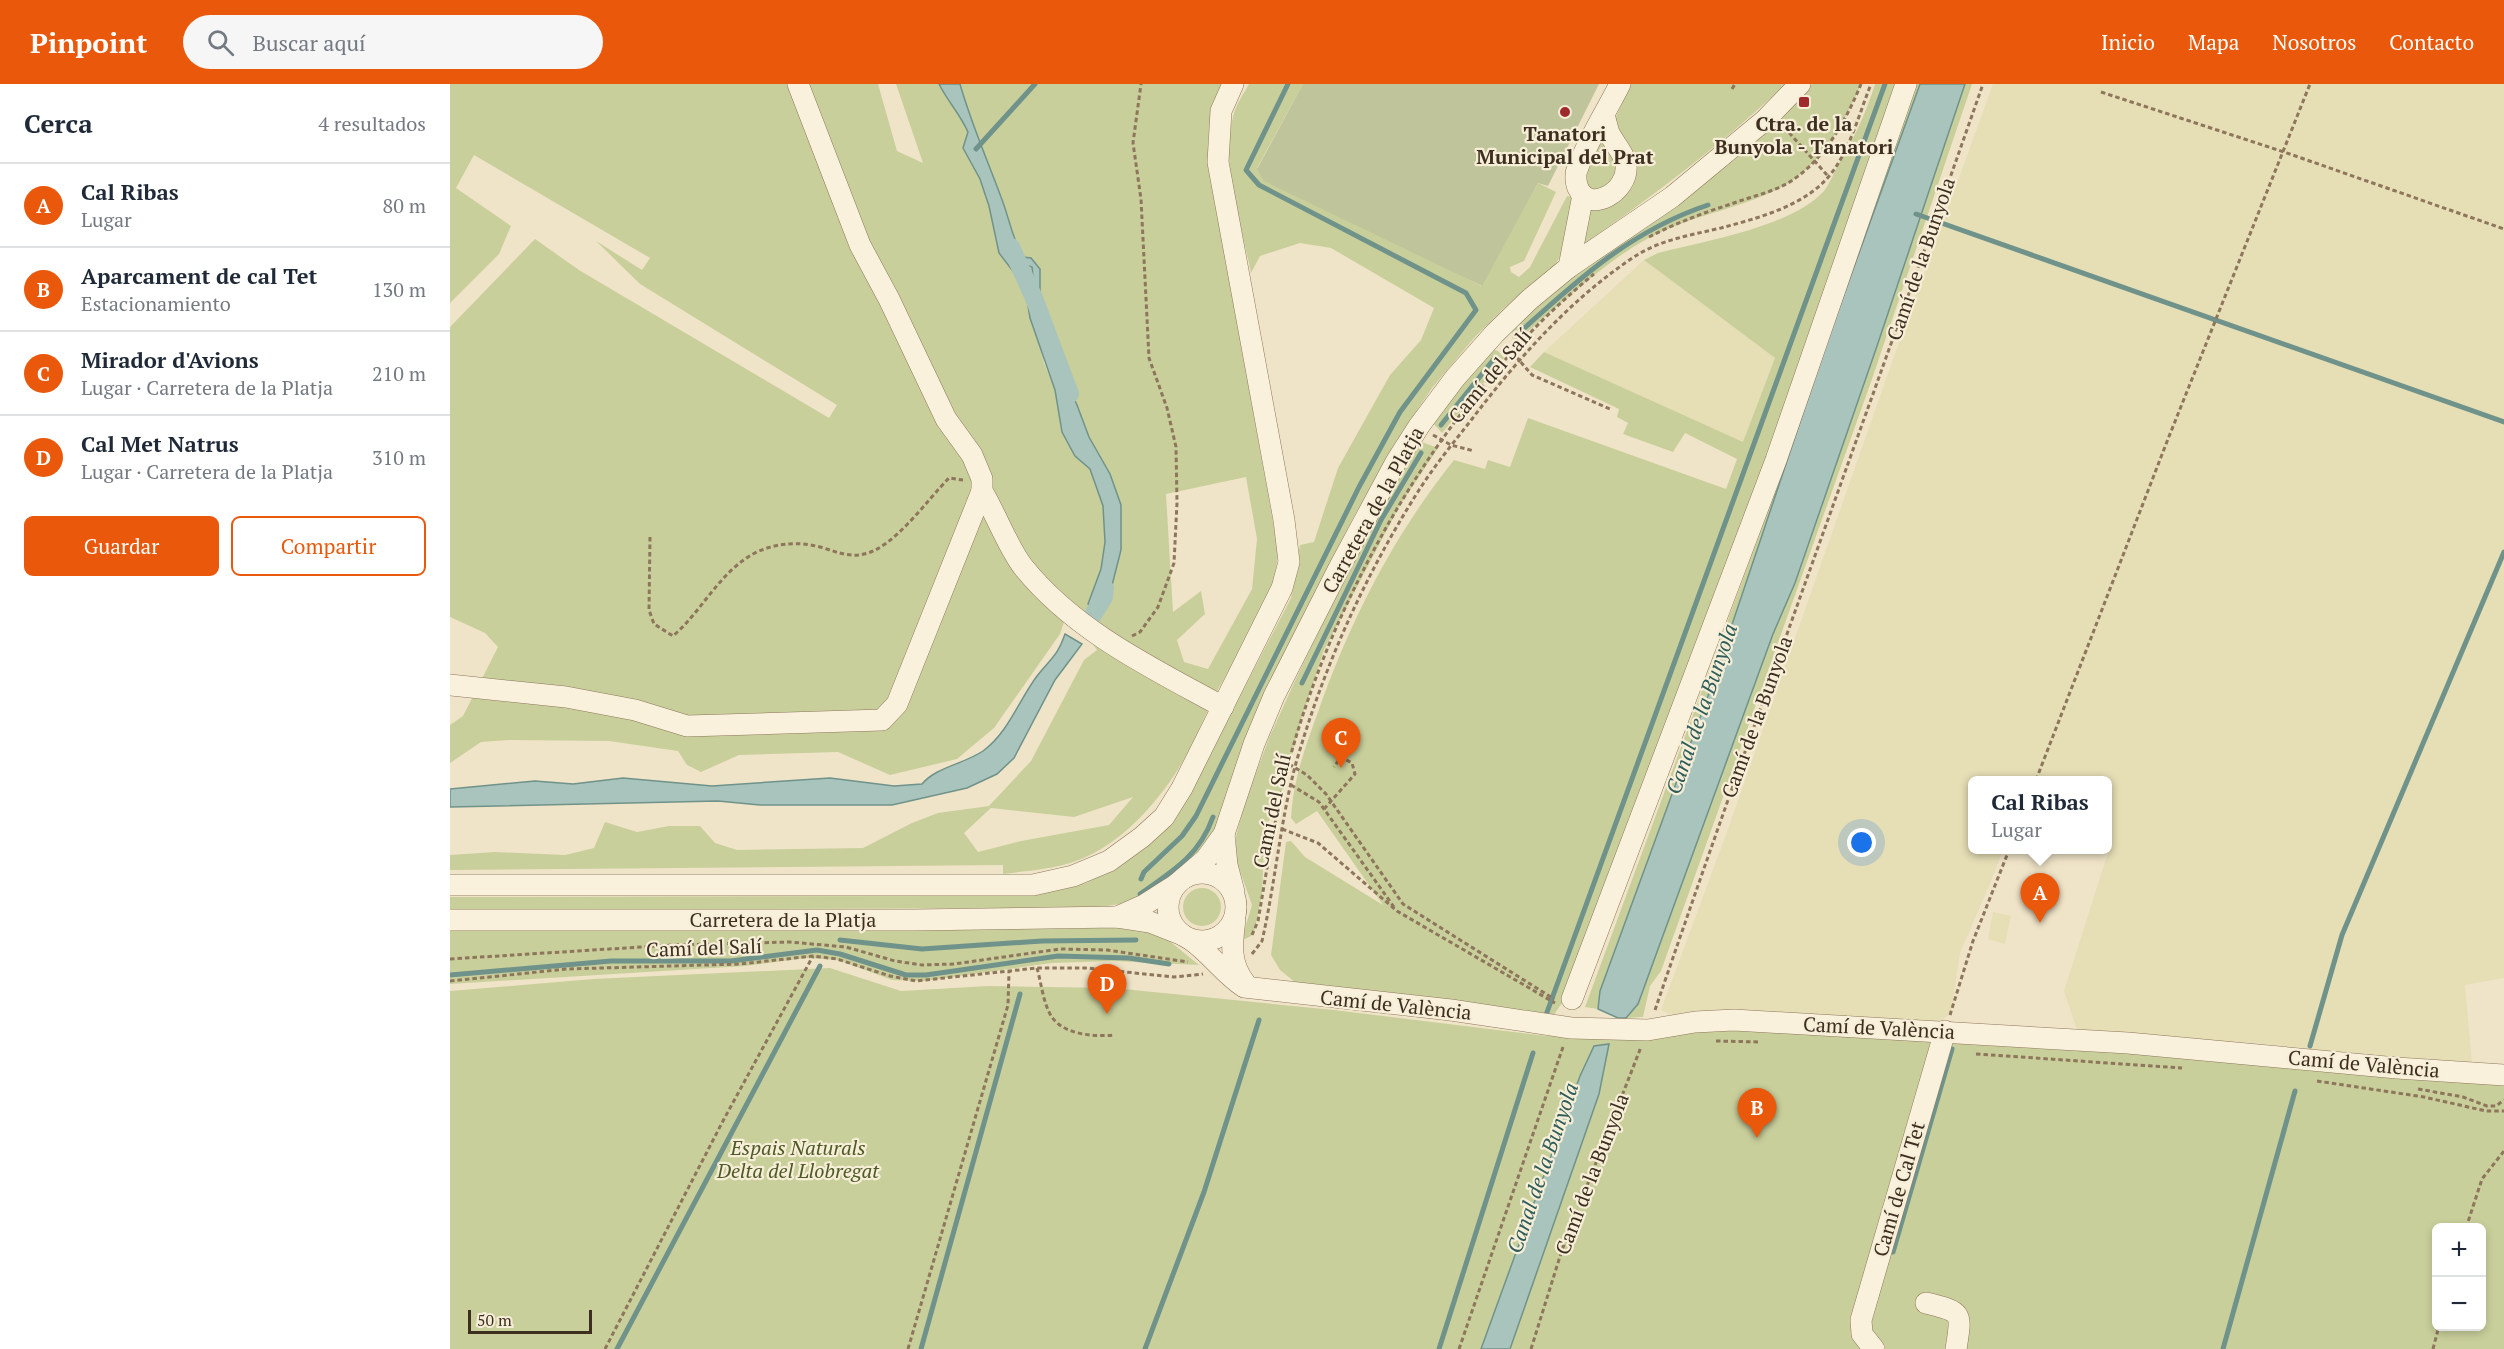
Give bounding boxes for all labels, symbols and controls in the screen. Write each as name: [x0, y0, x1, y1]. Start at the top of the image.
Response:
search box: [183, 15, 603, 69]
text: Pinpoint: [30, 24, 147, 61]
icon: search: [204, 26, 237, 59]
text: Buscar aquí: [252, 28, 366, 57]
text: Inicio: [2101, 28, 2155, 56]
text: Mapa: [2188, 28, 2239, 56]
text: Nosotros: [2272, 28, 2356, 56]
text: Contacto: [2389, 28, 2474, 56]
marker: Ctra. de la Bunyola - Tanatori: [1797, 95, 1811, 109]
marker: Tanatori Municipal del Prat: [1558, 105, 1572, 119]
text: Cerca: [24, 106, 93, 140]
text: 4 resultados: [318, 110, 426, 137]
place label: Ctra. de la Bunyola - Tanatori: [1715, 110, 1894, 160]
place label: Tanatori Municipal del Prat: [1476, 120, 1654, 170]
street label: Camí de la Bunyola: [1880, 174, 1961, 344]
text: Cal Ribas: [81, 177, 179, 206]
text: A: [36, 192, 51, 219]
text: 80 m: [383, 192, 426, 219]
text: Lugar: [81, 206, 132, 233]
text: Aparcament de cal Tet: [81, 261, 317, 290]
text: B: [37, 276, 50, 303]
text: 130 m: [372, 276, 426, 303]
text: Estacionamiento: [81, 290, 231, 317]
street label: Camí del Salí: [1442, 323, 1537, 429]
text: Mirador d'Avions: [81, 345, 259, 374]
text: C: [37, 360, 50, 387]
text: 210 m: [372, 360, 426, 387]
text: Lugar · Carretera de la Platja: [81, 374, 333, 401]
street label: Carretera de la Platja: [1315, 422, 1430, 598]
text: Cal Met Natrus: [81, 429, 239, 458]
text: D: [36, 444, 51, 471]
text: 310 m: [372, 444, 426, 471]
text: Lugar · Carretera de la Platja: [81, 458, 333, 485]
button: Guardar: [24, 516, 219, 576]
button: Compartir: [231, 516, 426, 576]
water label: Canal de la Bunyola: [1659, 620, 1743, 798]
street label: Camí de la Bunyola: [1715, 632, 1798, 802]
pin: C: [1322, 718, 1360, 768]
street label: Camí del Salí: [1246, 751, 1297, 870]
popup: [1968, 776, 2112, 854]
text: Cal Ribas: [1991, 787, 2089, 816]
text: Lugar: [1991, 816, 2042, 843]
your location: [1847, 828, 1876, 857]
pin: A: [2020, 874, 2060, 923]
street label: Carretera de la Platja: [690, 906, 876, 933]
street label: Camí del Salí: [646, 932, 762, 963]
pin: D: [1088, 964, 1126, 1014]
street label: Camí de València: [1319, 983, 1473, 1026]
street label: Camí de València: [1802, 1010, 1956, 1045]
street label: Camí de València: [2287, 1043, 2441, 1084]
water label: Canal de la Bunyola: [1500, 1079, 1584, 1257]
pin: B: [1738, 1088, 1776, 1138]
street label: Camí de la Bunyola: [1548, 1089, 1635, 1258]
street label: Camí de Cal Tet: [1866, 1117, 1931, 1260]
park label: Espais Naturals Delta del Llobregat: [716, 1134, 880, 1184]
map controls: [2432, 1223, 2486, 1331]
button: +: [2432, 1223, 2486, 1277]
button: −: [2432, 1277, 2486, 1331]
scale bar: [468, 1307, 592, 1334]
text: 50 m: [477, 1309, 512, 1331]

